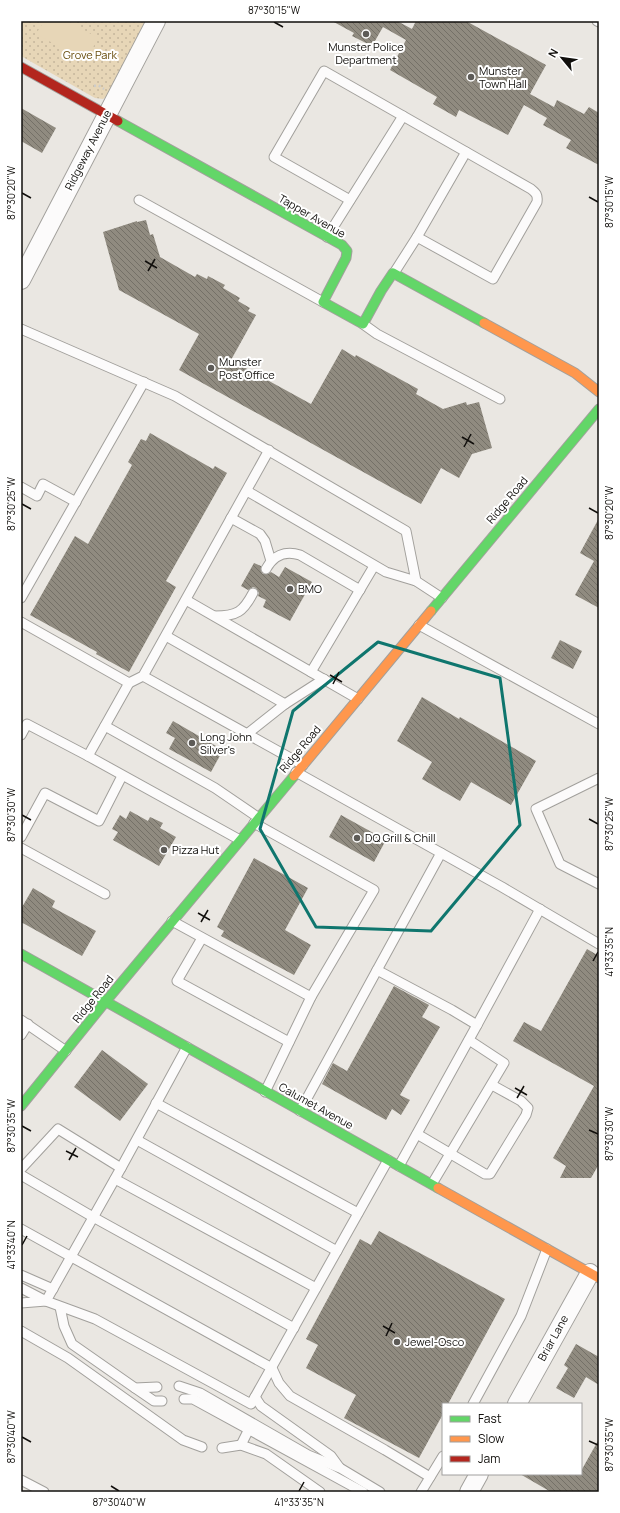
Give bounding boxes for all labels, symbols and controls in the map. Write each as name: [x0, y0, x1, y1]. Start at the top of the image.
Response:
text: 87°30'15"W: [248, 3, 301, 17]
marker: Munster Police Department: [361, 29, 371, 39]
north arrow: [542, 38, 582, 78]
place label: Munster Police Department: [328, 39, 404, 67]
text: N: [544, 46, 561, 60]
park label: Grove Park: [63, 47, 117, 62]
place label: Munster Town Hall: [479, 63, 527, 91]
marker: Munster Town Hall: [466, 72, 476, 82]
street label: Ridgeway Avenue: [61, 107, 115, 193]
text: 87°30'20"W: [4, 165, 18, 220]
text: 87°30'15"W: [602, 175, 616, 228]
street label: Tapper Avenue: [276, 190, 349, 241]
place label: Munster Post Office: [219, 354, 275, 382]
marker: Munster Post Office: [206, 363, 216, 373]
street label: Ridge Road: [482, 473, 531, 526]
text: 87°30'25"W: [4, 476, 18, 531]
text: 87°30'20"W: [602, 485, 616, 540]
place label: BMO: [298, 581, 322, 596]
marker: BMO: [285, 584, 295, 594]
street label: Ridge Road: [275, 722, 324, 775]
place label: Long John Silver's: [200, 729, 252, 757]
marker: Long John Silver's: [187, 738, 197, 748]
text: 87°30'30"W: [4, 787, 18, 842]
text: 87°30'25"W: [602, 796, 616, 851]
place label: DQ Grill & Chill: [365, 830, 436, 845]
marker: DQ Grill & Chill: [352, 833, 362, 843]
place label: Pizza Hut: [172, 842, 219, 857]
marker: Pizza Hut: [159, 845, 169, 855]
text: 41°33'35"N: [602, 927, 616, 977]
street label: Ridge Road: [69, 972, 116, 1026]
street label: Calumet Avenue: [276, 1079, 357, 1133]
text: 87°30'35"W: [4, 1099, 18, 1153]
text: 87°30'30"W: [602, 1106, 616, 1161]
text: 41°33'40"N: [4, 1220, 18, 1270]
street label: Briar Lane: [534, 1312, 572, 1363]
place label: Jewel-Osco: [405, 1334, 465, 1349]
marker: Jewel-Osco: [392, 1337, 402, 1347]
legend: [442, 1403, 582, 1475]
text: 87°30'40"W: [4, 1410, 18, 1464]
text: Fast: [478, 1410, 502, 1427]
text: 87°30'35"W: [602, 1418, 616, 1472]
text: Slow: [478, 1430, 504, 1447]
text: Jam: [478, 1450, 500, 1467]
text: 87°30'40"W: [92, 1495, 146, 1509]
text: 41°33'35"N: [274, 1495, 324, 1509]

